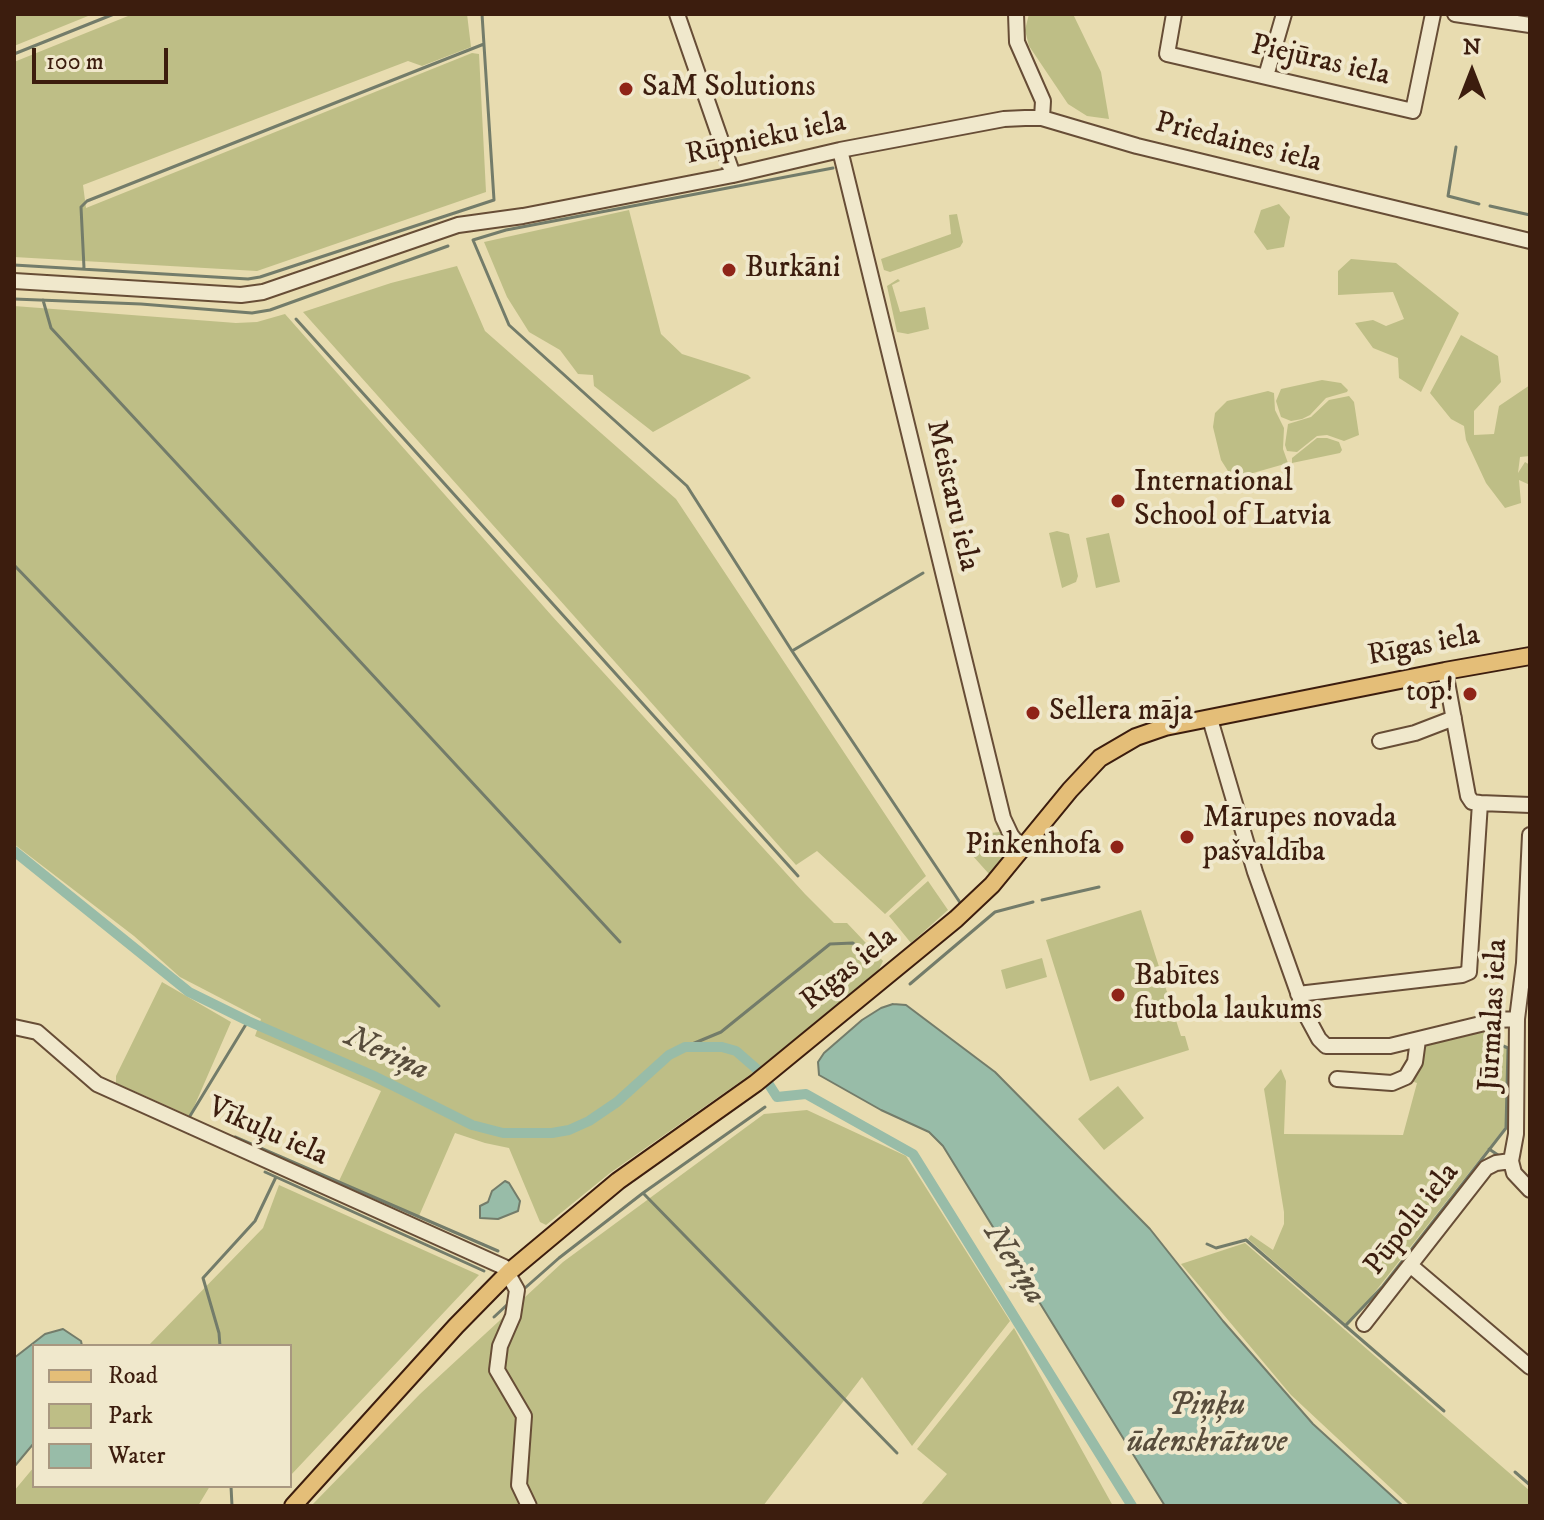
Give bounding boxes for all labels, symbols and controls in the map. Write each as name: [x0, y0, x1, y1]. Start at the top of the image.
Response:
street label: Piejūras iela: [1247, 29, 1393, 95]
scale bar: [36, 32, 172, 82]
north arrow: [1432, 32, 1512, 112]
text: N: [1463, 34, 1481, 61]
text: 100 m: [46, 47, 104, 77]
place label: SaM Solutions: [642, 71, 816, 107]
marker: SaM Solutions: [617, 80, 635, 98]
street label: Rūpnieku iela: [683, 105, 849, 175]
street label: Priedaines iela: [1151, 106, 1325, 182]
place label: Burkāni: [745, 252, 841, 288]
marker: Burkāni: [720, 261, 738, 279]
street label: Meistaru iela: [916, 417, 986, 575]
place label: International School of Latvia: [1134, 466, 1331, 536]
marker: International School of Latvia: [1109, 492, 1127, 510]
street label: Rīgas iela: [1365, 619, 1483, 675]
place label: top!: [1406, 676, 1454, 712]
marker: top!: [1461, 685, 1479, 703]
place label: Sellera māja: [1049, 695, 1193, 731]
marker: Sellera māja: [1024, 704, 1042, 722]
place label: Mārupes novada pašvaldība: [1203, 802, 1397, 872]
marker: Mārupes novada pašvaldība: [1178, 828, 1196, 846]
place label: Pinkenhofa: [965, 829, 1101, 865]
marker: Pinkenhofa: [1108, 838, 1126, 856]
street label: Rīgas iela: [795, 920, 905, 1020]
street label: Jūrmalas iela: [1473, 938, 1517, 1092]
place label: Babītes futbola laukums: [1134, 960, 1322, 1030]
marker: Babītes futbola laukums: [1109, 986, 1127, 1004]
water label: Neriņa: [338, 1019, 434, 1091]
street label: Vīkuļu iela: [201, 1091, 333, 1175]
street label: Pūpolu iela: [1358, 1156, 1468, 1284]
water label: Neriņa: [973, 1217, 1053, 1313]
legend: [32, 1344, 292, 1488]
text: Road: [108, 1361, 158, 1391]
water label: Piņķu ūdenskrātuve: [1127, 1388, 1287, 1463]
text: Park: [108, 1401, 153, 1431]
text: Water: [108, 1441, 165, 1471]

